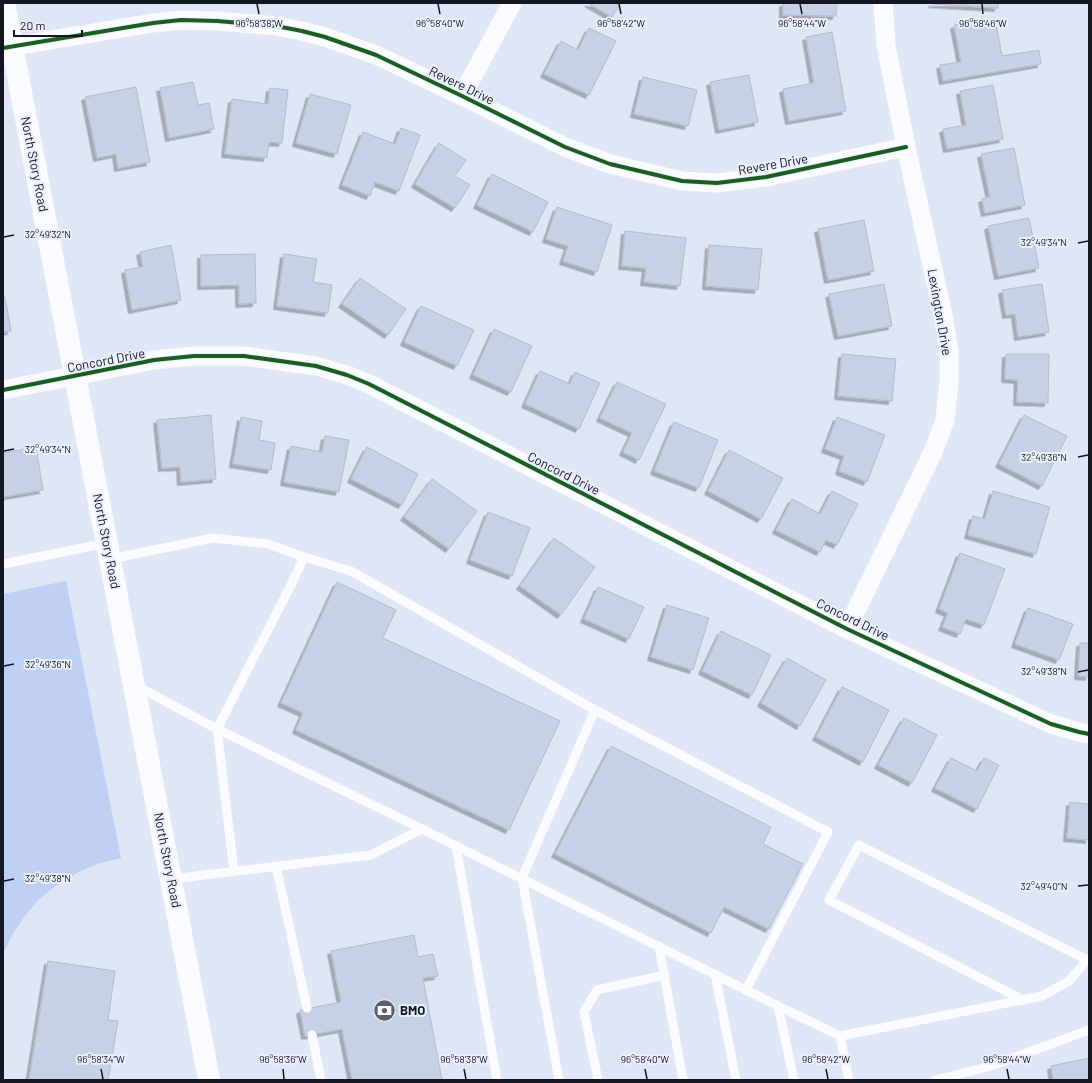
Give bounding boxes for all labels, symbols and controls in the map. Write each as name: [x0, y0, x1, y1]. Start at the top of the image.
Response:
scale bar: [14, 12, 82, 38]
text: 96°58'38"W: [235, 17, 283, 29]
text: 96°58'40"W: [416, 17, 464, 29]
text: 96°58'42"W: [597, 17, 645, 29]
text: 96°58'44"W: [778, 17, 826, 29]
text: 96°58'46"W: [959, 17, 1007, 29]
text: 20 m: [20, 18, 46, 32]
street label: Revere Drive: [427, 62, 497, 108]
street label: North Story Road: [18, 115, 52, 213]
street label: Revere Drive: [737, 150, 809, 178]
text: 32°49'32"N: [25, 228, 71, 240]
text: 32°49'34"N: [1021, 236, 1067, 248]
street label: Lexington Drive: [924, 267, 956, 357]
street label: Concord Drive: [66, 345, 146, 375]
text: 32°49'34"N: [25, 443, 71, 455]
street label: Concord Drive: [525, 448, 603, 498]
text: 32°49'36"N: [1021, 451, 1067, 463]
street label: North Story Road: [90, 492, 124, 590]
street label: Concord Drive: [814, 594, 892, 644]
text: 32°49'36"N: [25, 658, 71, 670]
text: 32°49'38"N: [1021, 665, 1067, 677]
street label: North Story Road: [151, 811, 185, 909]
text: 32°49'38"N: [25, 872, 71, 884]
text: 32°49'40"N: [1021, 880, 1067, 892]
bank icon: BMO: [371, 997, 397, 1023]
place label: BMO: [400, 1002, 425, 1018]
text: 96°58'34"W: [77, 1053, 125, 1065]
text: 96°58'36"W: [259, 1053, 307, 1065]
text: 96°58'38"W: [440, 1053, 488, 1065]
text: 96°58'40"W: [621, 1053, 669, 1065]
text: 96°58'42"W: [802, 1053, 850, 1065]
text: 96°58'44"W: [983, 1053, 1031, 1065]

